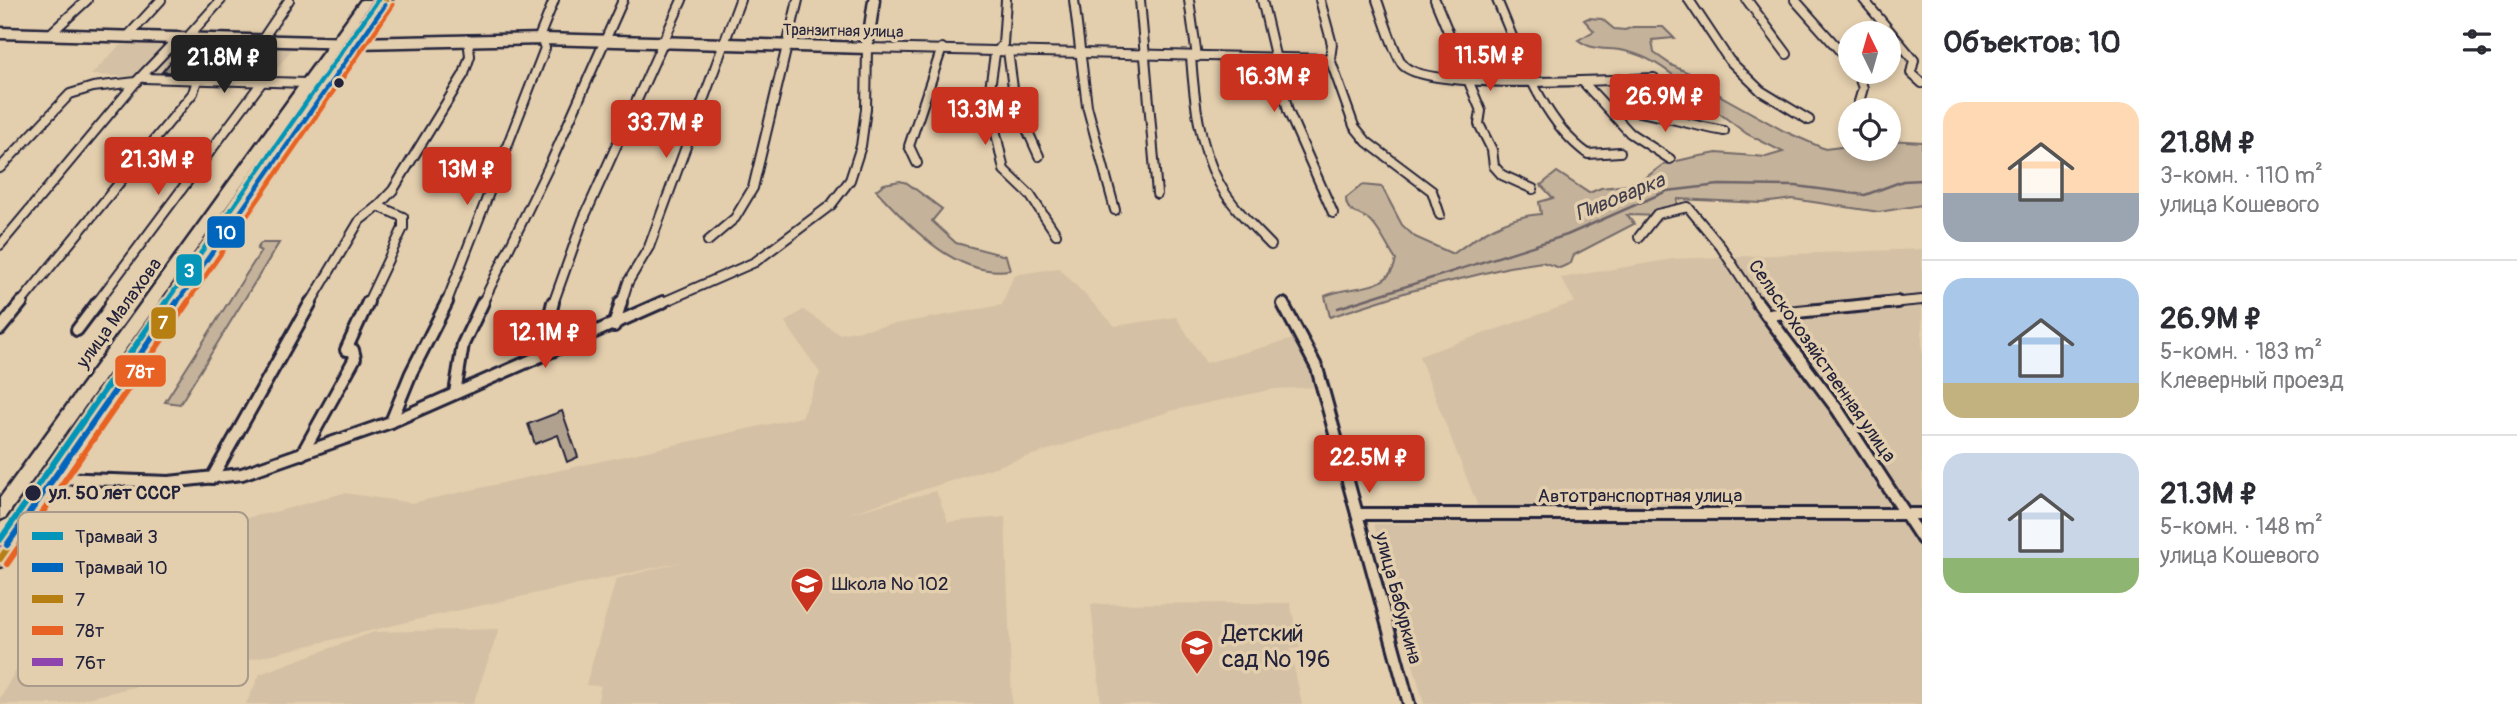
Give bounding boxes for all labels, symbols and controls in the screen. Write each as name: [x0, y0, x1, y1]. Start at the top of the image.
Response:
street label: Транзитная улица: [782, 20, 904, 42]
north arrow: [1838, 21, 1900, 84]
map controls: [1838, 21, 1901, 161]
icon: filters: [2458, 23, 2496, 61]
text: Объектов: 10: [1943, 24, 2121, 61]
pin: 11.5M ₽: [1425, 34, 1555, 93]
pin: 21.8M ₽: [159, 36, 289, 95]
text: 11.5M ₽: [1455, 41, 1525, 70]
text: 21.8M ₽: [187, 43, 261, 72]
pin: 16.3M ₽: [1209, 54, 1339, 114]
text: 16.3M ₽: [1236, 62, 1312, 91]
pin: 26.9M ₽: [1600, 74, 1730, 134]
unlabelled marker: [332, 76, 346, 90]
text: 26.9M ₽: [1626, 82, 1704, 111]
pin: 13.3M ₽: [920, 88, 1050, 147]
text: 13.3M ₽: [947, 95, 1023, 124]
button: locate: [1838, 98, 1901, 161]
pin: 33.7M ₽: [601, 100, 731, 160]
text: 33.7M ₽: [627, 108, 705, 137]
text: 21.8M ₽: [2160, 124, 2256, 161]
icon: home: [1999, 130, 2083, 214]
pin: 21.3M ₽: [93, 138, 223, 197]
text: 21.3M ₽: [120, 145, 196, 174]
pin: 13M ₽: [418, 148, 516, 207]
text: 13M ₽: [438, 155, 496, 184]
text: 3-комн. · 110 m²: [2160, 161, 2323, 190]
water label: Пивоварка: [1571, 166, 1670, 227]
text: улица Кошевого: [2160, 190, 2319, 219]
line badge: 10: [206, 215, 246, 249]
text: 10: [216, 221, 236, 245]
street label: улица Малахова: [70, 253, 167, 374]
line badge: 3: [175, 253, 203, 287]
street label: Сельскохозяйственная улица: [1743, 255, 1901, 467]
text: 3: [184, 259, 194, 283]
text: 26.9M ₽: [2160, 300, 2262, 337]
line badge: 7: [150, 306, 177, 340]
icon: home: [1999, 306, 2083, 390]
pin: 12.1M ₽: [480, 310, 610, 370]
text: 7: [158, 311, 169, 335]
text: 12.1M ₽: [509, 318, 581, 347]
text: 5-комн. · 183 m²: [2160, 337, 2322, 366]
line badge: 78т: [114, 354, 167, 388]
text: 78т: [125, 360, 155, 384]
text: Клеверный проезд: [2160, 366, 2344, 395]
pin: 22.5M ₽: [1304, 435, 1434, 495]
text: 22.5M ₽: [1330, 443, 1408, 472]
text: 21.3M ₽: [2160, 475, 2258, 512]
place label: ул. 50 лет СССР: [48, 481, 181, 505]
icon: home: [1999, 481, 2083, 565]
marker: ул. 50 лет СССР: [23, 483, 43, 503]
street label: Автотранспортная улица: [1538, 484, 1743, 508]
legend: [18, 512, 248, 686]
text: 5-комн. · 148 m²: [2160, 512, 2323, 541]
text: Трамвай 3: [75, 525, 158, 549]
street label: улица Бабуркина: [1369, 528, 1427, 667]
text: улица Кошевого: [2160, 541, 2319, 570]
text: Трамвай 10: [75, 556, 168, 580]
school or university icon: Школа № 102: [788, 565, 826, 614]
place label: Школа № 102: [832, 572, 949, 596]
text: 7: [75, 588, 85, 612]
text: 78т: [75, 619, 105, 643]
place label: Детский сад № 196: [1221, 619, 1330, 674]
school or university icon: Детский сад № 196: [1178, 627, 1216, 676]
text: 76т: [75, 651, 106, 675]

